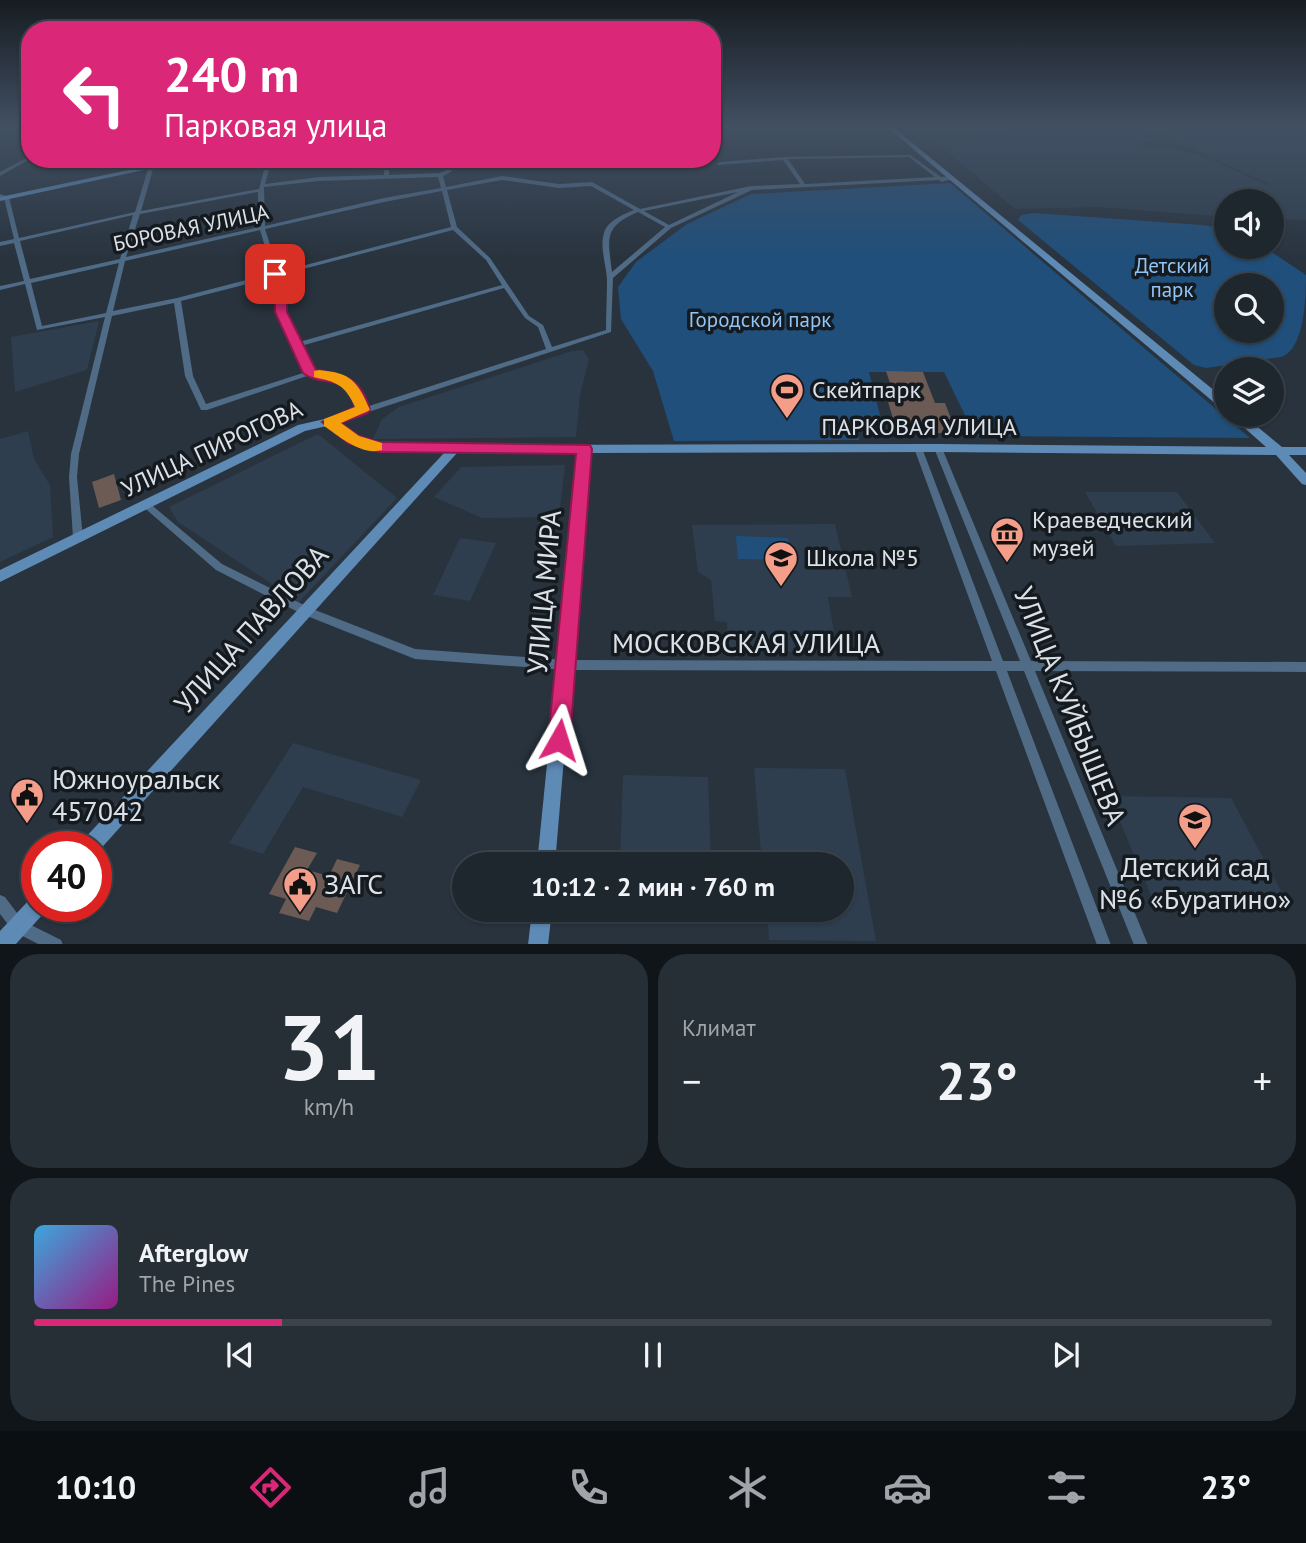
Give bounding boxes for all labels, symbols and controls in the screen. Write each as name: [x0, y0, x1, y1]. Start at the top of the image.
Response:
text: 240 m: [164, 42, 299, 106]
icon: left: [49, 49, 140, 140]
text: Парковая улица: [164, 104, 387, 146]
map controls: [1214, 189, 1284, 427]
button: sound: [1214, 189, 1284, 259]
street label: БОРОВАЯ УЛИЦА: [111, 198, 272, 257]
pin: [245, 244, 305, 304]
park label: Детский парк: [1135, 252, 1209, 303]
icon: arrive: [256, 255, 294, 293]
button: search: [1214, 273, 1284, 343]
park label: Городской парк: [689, 306, 831, 333]
button: layers: [1214, 357, 1284, 427]
sports icon: Скейтпарк: [768, 371, 806, 420]
place label: Скейтпарк: [812, 374, 921, 405]
street label: УЛИЦА ПИРОГОВА: [116, 393, 307, 504]
street label: ПАРКОВАЯ УЛИЦА: [821, 411, 1017, 442]
place label: Краеведческий музей: [1032, 504, 1193, 563]
street label: УЛИЦА МИРА: [518, 508, 569, 676]
museum icon: Краеведческий музей: [988, 515, 1026, 564]
street label: УЛИЦА ПАВЛОВА: [165, 536, 336, 720]
school or university icon: Школа №5: [762, 539, 800, 588]
place label: Школа №5: [806, 542, 919, 573]
street label: УЛИЦА КУЙБЫШЕВА: [1006, 581, 1135, 831]
street label: МОСКОВСКАЯ УЛИЦА: [612, 624, 881, 661]
position arrow: [522, 703, 596, 777]
place label: Южноуральск 457042: [52, 760, 221, 829]
public building icon: Южноуральск 457042: [8, 776, 46, 825]
school or university icon: Детский сад №6 «Буратино»: [1176, 801, 1214, 850]
speed limit sign: 40: [21, 831, 112, 922]
place label: Детский сад №6 «Буратино»: [1099, 848, 1291, 917]
public building icon: ЗАГС: [281, 865, 319, 914]
place label: ЗАГС: [324, 865, 383, 902]
text: 10:12 · 2 мин · 760 m: [531, 870, 775, 903]
text: 31: [277, 987, 381, 1105]
text: Климат: [682, 1013, 756, 1042]
text: 23°: [936, 1047, 1018, 1114]
text: −: [682, 1056, 701, 1105]
text: +: [1253, 1056, 1272, 1105]
text: km/h: [304, 1092, 354, 1121]
text: Afterglow: [139, 1236, 248, 1269]
text: The Pines: [139, 1269, 235, 1298]
icon: previous: [221, 1336, 259, 1374]
icon: pause: [634, 1336, 672, 1374]
icon: next: [1047, 1336, 1085, 1374]
icon: directions: [246, 1463, 295, 1512]
icon: music: [405, 1463, 454, 1512]
icon: phone: [564, 1463, 613, 1512]
icon: climate: [723, 1463, 772, 1512]
icon: car: [883, 1463, 932, 1512]
icon: filters: [1042, 1463, 1091, 1512]
text: 10:10: [55, 1466, 136, 1508]
text: 23°: [1201, 1466, 1251, 1508]

